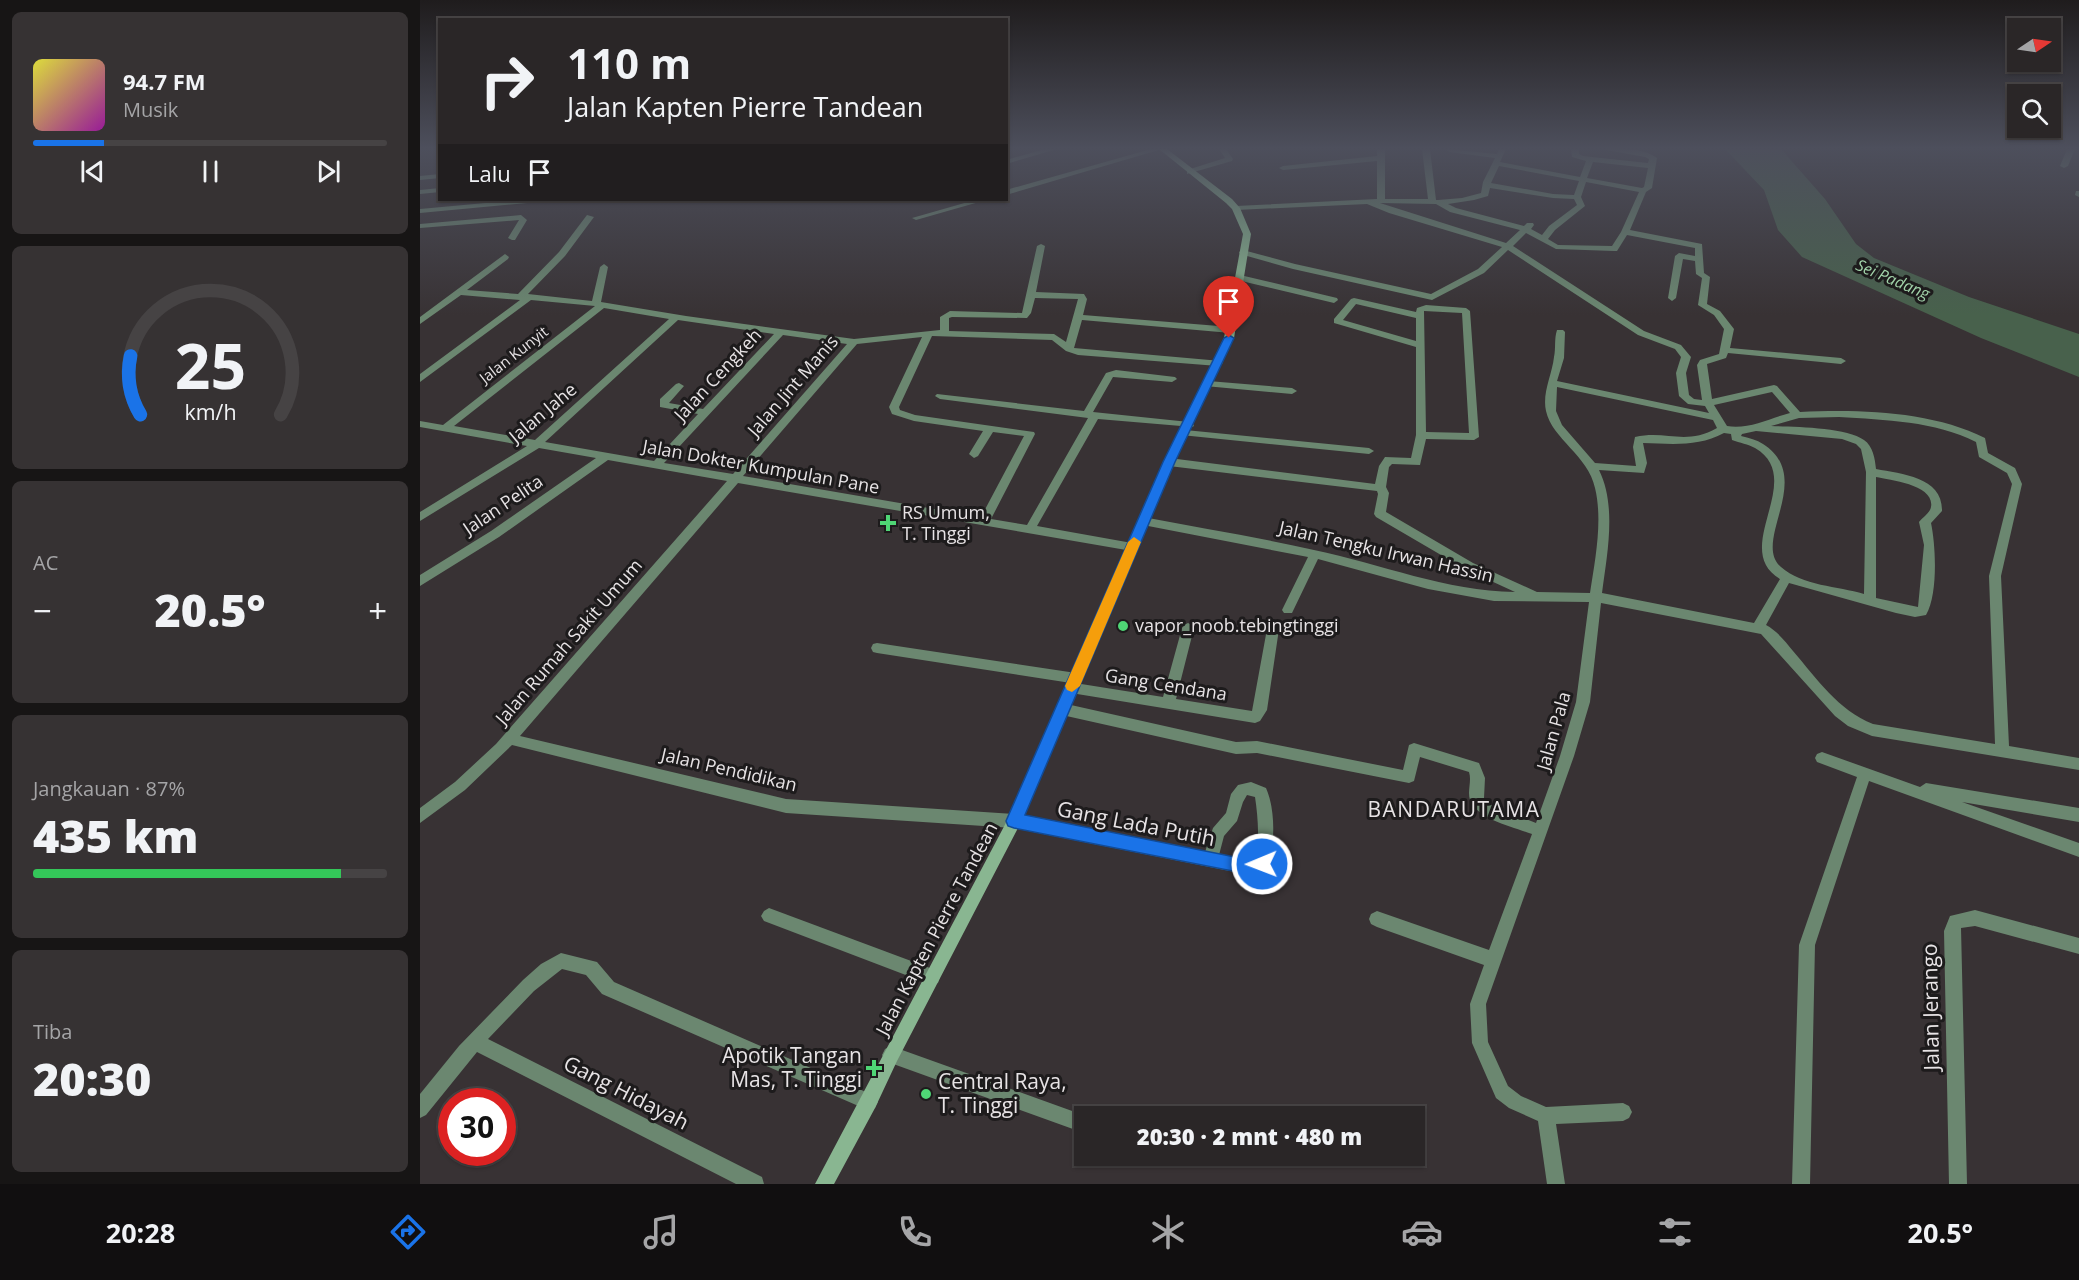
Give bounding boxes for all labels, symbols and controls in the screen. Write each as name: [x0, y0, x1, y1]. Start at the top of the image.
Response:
north arrow: [2007, 18, 2061, 72]
map controls: [2007, 18, 2061, 138]
text: 110 m: [567, 34, 691, 91]
icon: right: [468, 42, 546, 120]
text: 94.7 FM: [123, 66, 206, 96]
button: search: [2007, 84, 2061, 138]
text: Jalan Kapten Pierre Tandean: [567, 88, 923, 125]
text: Musik: [123, 96, 178, 123]
icon: previous: [76, 155, 109, 188]
icon: pause: [194, 155, 227, 188]
icon: next: [312, 155, 345, 188]
icon: arrive: [523, 156, 556, 189]
text: Lalu: [468, 158, 511, 188]
water label: Sei Padang: [1853, 254, 1934, 305]
pin: [1203, 276, 1254, 338]
icon: arrive: [1212, 285, 1245, 318]
street label: Jalan Kunyit: [473, 321, 552, 389]
text: 25: [174, 322, 246, 407]
street label: Jalan Cengkeh: [667, 323, 766, 427]
street label: Jalan Jint Manis: [740, 330, 843, 443]
street label: Jalan Jahe: [502, 377, 581, 449]
text: km/h: [184, 397, 236, 426]
street label: Jalan Dokter Kumpulan Pane: [639, 433, 881, 499]
street label: Jalan Pelita: [456, 469, 547, 541]
place label: RS Umum, T. Tinggi: [902, 500, 990, 545]
marker: RS Umum, T. Tinggi: [879, 514, 897, 532]
street label: Jalan Tengku Irwan Hassin: [1275, 514, 1496, 587]
text: AC: [33, 549, 58, 576]
street label: Jalan Rumah Sakit Umum: [488, 553, 647, 731]
text: 20.5°: [154, 579, 266, 640]
text: −: [33, 588, 52, 633]
text: +: [368, 588, 387, 633]
place label: vapor_noob.tebingtinggi: [1135, 613, 1339, 637]
marker: vapor_noob.tebingtinggi: [1116, 619, 1130, 633]
street label: Gang Cendana: [1103, 663, 1229, 705]
street label: Jalan Pala: [1530, 689, 1576, 775]
street label: Jalan Pendidikan: [657, 741, 799, 796]
text: Jangkauan · 87%: [33, 775, 185, 802]
street label: Gang Lada Putih: [1055, 794, 1218, 852]
district label: BANDARUTAMA: [1368, 795, 1540, 823]
text: 435 km: [33, 805, 198, 866]
street label: Jalan Kapten Pierre Tandean: [869, 818, 1002, 1041]
position arrow: [1230, 832, 1294, 896]
street label: Jalan Jerango: [1915, 943, 1945, 1073]
text: Tiba: [33, 1018, 72, 1045]
place label: Apotik Tangan Mas, T. Tinggi: [722, 1041, 862, 1093]
text: 20:30: [33, 1048, 151, 1109]
street label: Gang Hidayah: [559, 1049, 694, 1136]
marker: Apotik Tangan Mas, T. Tinggi: [867, 1061, 881, 1075]
place label: Central Raya, T. Tinggi: [938, 1067, 1067, 1119]
marker: Central Raya, T. Tinggi: [919, 1087, 933, 1101]
speed limit sign: 30: [438, 1088, 516, 1166]
text: 20:30 · 2 mnt · 480 m: [1137, 1121, 1362, 1151]
icon: directions: [387, 1211, 429, 1253]
icon: music: [640, 1211, 682, 1253]
icon: phone: [894, 1211, 936, 1253]
icon: climate: [1147, 1211, 1189, 1253]
icon: car: [1401, 1211, 1443, 1253]
icon: filters: [1654, 1211, 1696, 1253]
text: 20:28: [106, 1214, 175, 1251]
text: 20.5°: [1908, 1214, 1973, 1251]

